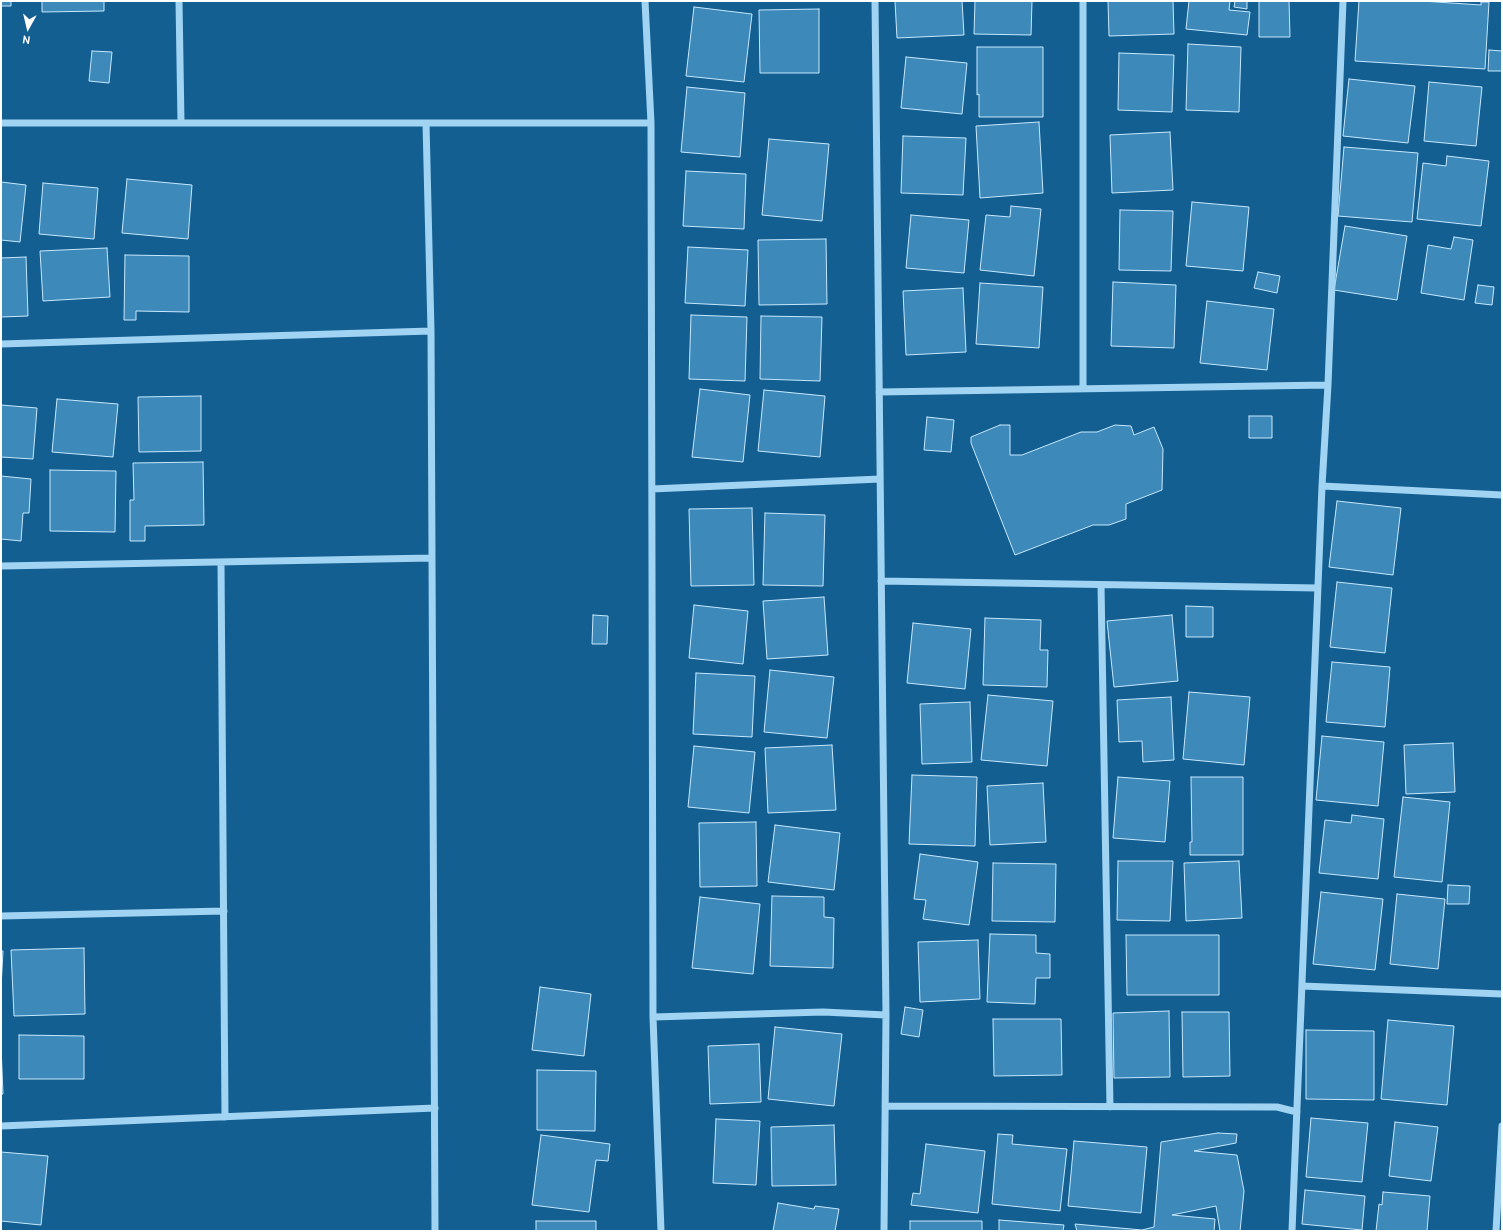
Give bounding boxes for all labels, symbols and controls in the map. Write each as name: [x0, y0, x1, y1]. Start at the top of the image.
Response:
north arrow: [8, 8, 48, 48]
text: N: [22, 32, 31, 47]

